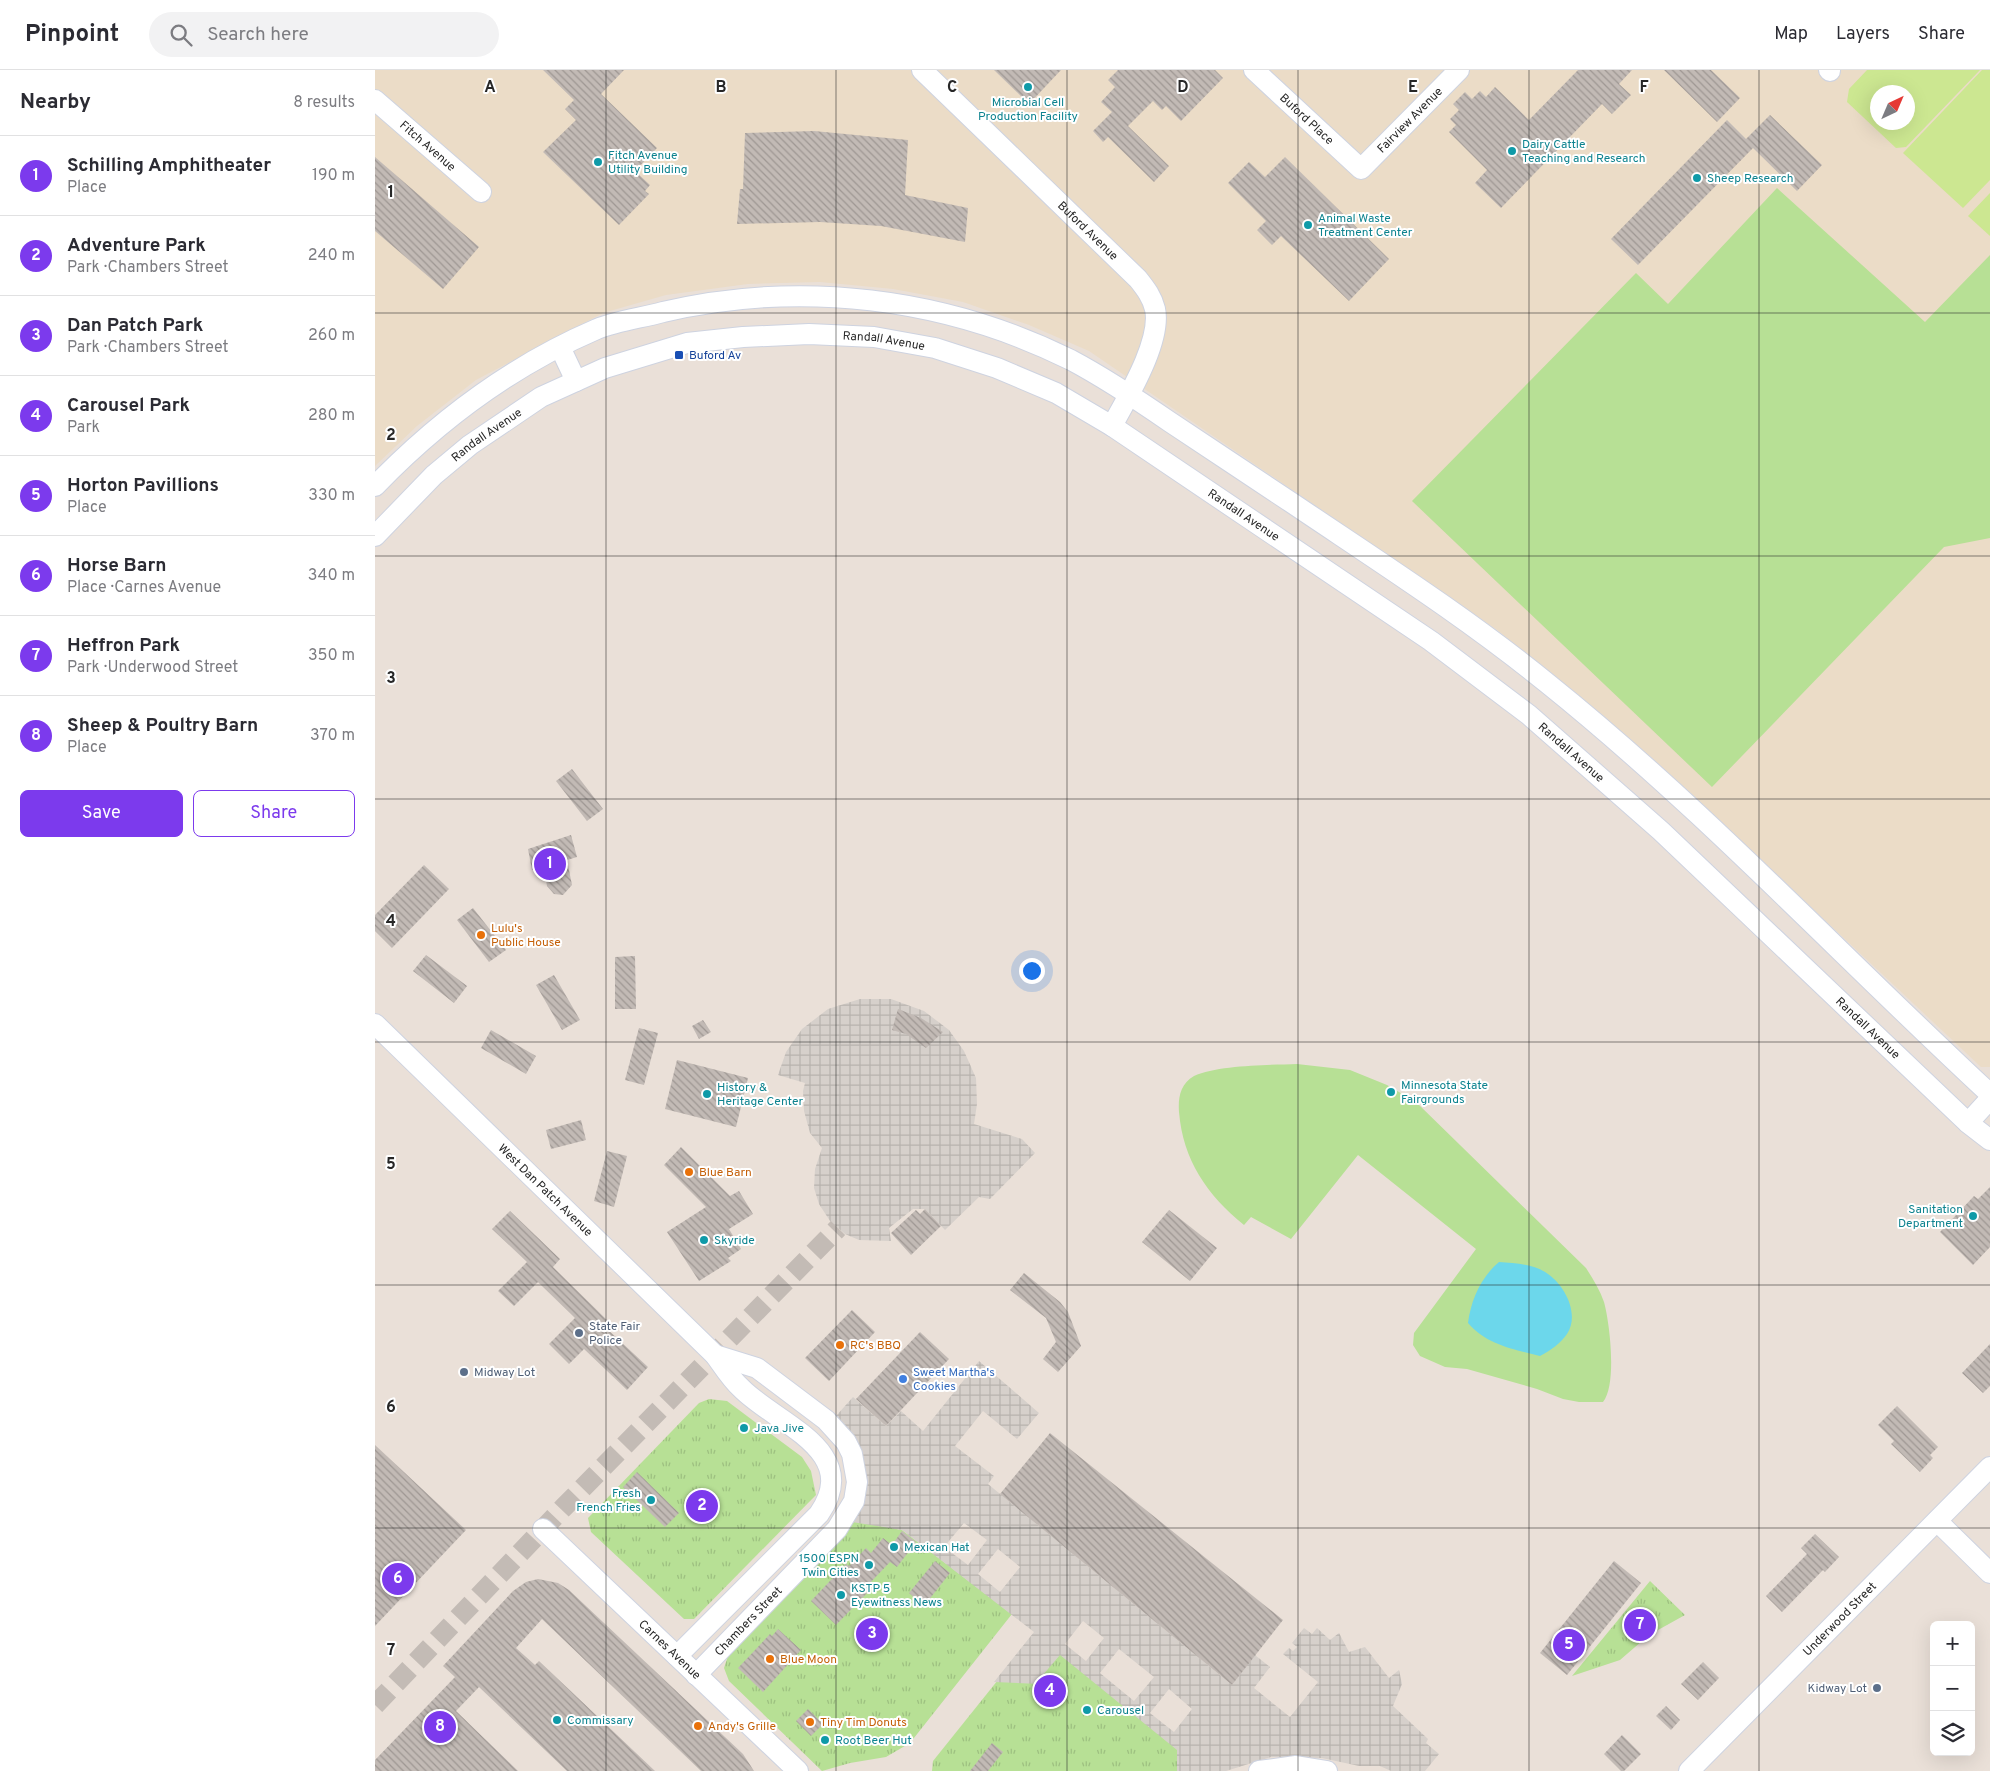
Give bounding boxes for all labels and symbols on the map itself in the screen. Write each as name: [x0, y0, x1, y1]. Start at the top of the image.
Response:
text: A: [484, 78, 496, 98]
text: B: [715, 78, 727, 98]
text: C: [947, 78, 957, 98]
text: D: [1177, 78, 1189, 98]
text: E: [1408, 78, 1418, 98]
text: F: [1639, 78, 1649, 98]
marker: Microbial Cell Production Facility: [1022, 81, 1034, 93]
street label: Fairview Avenue: [1374, 84, 1447, 157]
north arrow: [1870, 85, 1915, 130]
street label: Buford Place: [1276, 90, 1337, 149]
place label: Microbial Cell Production Facility: [978, 95, 1078, 125]
street label: Fitch Avenue: [396, 118, 459, 175]
place label: Dairy Cattle Teaching and Research: [1522, 137, 1646, 167]
marker: Dairy Cattle Teaching and Research: [1506, 145, 1518, 157]
place label: Fitch Avenue Utility Building: [608, 148, 688, 178]
marker: Fitch Avenue Utility Building: [592, 156, 604, 168]
place label: Sheep Research: [1707, 171, 1794, 187]
marker: Sheep Research: [1691, 172, 1703, 184]
text: 1: [388, 183, 394, 203]
street label: Buford Avenue: [1053, 198, 1121, 264]
place label: Animal Waste Treatment Center: [1318, 211, 1413, 241]
marker: Animal Waste Treatment Center: [1302, 219, 1314, 231]
street label: Randall Avenue: [842, 329, 926, 355]
place label: Buford Av: [689, 348, 741, 364]
marker: Buford Av: [673, 349, 685, 361]
street label: Randall Avenue: [448, 405, 525, 466]
text: 2: [386, 426, 396, 446]
street label: Randall Avenue: [1204, 486, 1282, 546]
text: 3: [386, 669, 396, 689]
street label: Randall Avenue: [1534, 720, 1607, 786]
pin: 1: [534, 845, 566, 883]
text: 4: [386, 912, 396, 932]
place label: Lulu's Public House: [491, 921, 561, 951]
marker: Lulu's Public House: [475, 929, 487, 941]
your location: [1019, 958, 1045, 984]
street label: Randall Avenue: [1832, 994, 1903, 1063]
place label: Minnesota State Fairgrounds: [1401, 1078, 1488, 1108]
place label: History & Heritage Center: [717, 1080, 804, 1110]
marker: Minnesota State Fairgrounds: [1385, 1086, 1397, 1098]
marker: History & Heritage Center: [701, 1088, 713, 1100]
street label: West Dan Patch Avenue: [494, 1141, 596, 1241]
text: 5: [386, 1155, 396, 1175]
place label: Blue Barn: [699, 1165, 752, 1181]
marker: Blue Barn: [683, 1166, 695, 1178]
place label: Sanitation Department: [1898, 1202, 1963, 1232]
marker: Sanitation Department: [1967, 1210, 1979, 1222]
place label: Skyride: [714, 1233, 755, 1249]
marker: Skyride: [698, 1234, 710, 1246]
place label: State Fair Police: [589, 1319, 640, 1349]
marker: State Fair Police: [573, 1327, 585, 1339]
place label: RC's BBQ: [850, 1338, 901, 1354]
marker: RC's BBQ: [834, 1339, 846, 1351]
place label: Midway Lot: [474, 1365, 535, 1381]
place label: Sweet Martha's Cookies: [913, 1365, 995, 1395]
marker: Midway Lot: [458, 1366, 470, 1378]
marker: Sweet Martha's Cookies: [897, 1373, 909, 1385]
text: 6: [386, 1398, 396, 1418]
place label: Java Jive: [754, 1421, 804, 1437]
marker: Java Jive: [738, 1422, 750, 1434]
place label: Fresh French Fries: [576, 1486, 641, 1516]
pin: 2: [686, 1487, 718, 1525]
marker: Fresh French Fries: [645, 1494, 657, 1506]
place label: Mexican Hat: [904, 1540, 970, 1556]
marker: Mexican Hat: [888, 1541, 900, 1553]
place label: 1500 ESPN Twin Cities: [799, 1551, 859, 1581]
marker: 1500 ESPN Twin Cities: [863, 1559, 875, 1571]
pin: 6: [382, 1560, 414, 1598]
street label: Underwood Street: [1800, 1579, 1881, 1660]
place label: KSTP 5 Eyewitness News: [851, 1581, 942, 1611]
street label: Chambers Street: [712, 1584, 786, 1660]
marker: KSTP 5 Eyewitness News: [835, 1589, 847, 1601]
pin: 7: [1624, 1606, 1656, 1644]
pin: 3: [856, 1615, 888, 1653]
street label: Carnes Avenue: [635, 1617, 704, 1684]
pin: 5: [1553, 1626, 1585, 1664]
text: 7: [387, 1641, 395, 1661]
place label: Blue Moon: [780, 1652, 837, 1668]
marker: Blue Moon: [764, 1653, 776, 1665]
pin: 4: [1034, 1672, 1066, 1710]
place label: Kidway Lot: [1808, 1681, 1867, 1697]
marker: Kidway Lot: [1871, 1682, 1883, 1694]
place label: Carousel: [1097, 1703, 1144, 1719]
marker: Carousel: [1081, 1704, 1093, 1716]
pin: 8: [424, 1708, 456, 1746]
place label: Commissary: [567, 1713, 634, 1729]
marker: Commissary: [551, 1714, 563, 1726]
place label: Tiny Tim Donuts: [820, 1715, 907, 1731]
marker: Tiny Tim Donuts: [804, 1716, 816, 1728]
place label: Andy's Grille: [708, 1719, 776, 1735]
marker: Andy's Grille: [692, 1720, 704, 1732]
place label: Root Beer Hut: [835, 1733, 912, 1749]
marker: Root Beer Hut: [819, 1734, 831, 1746]

